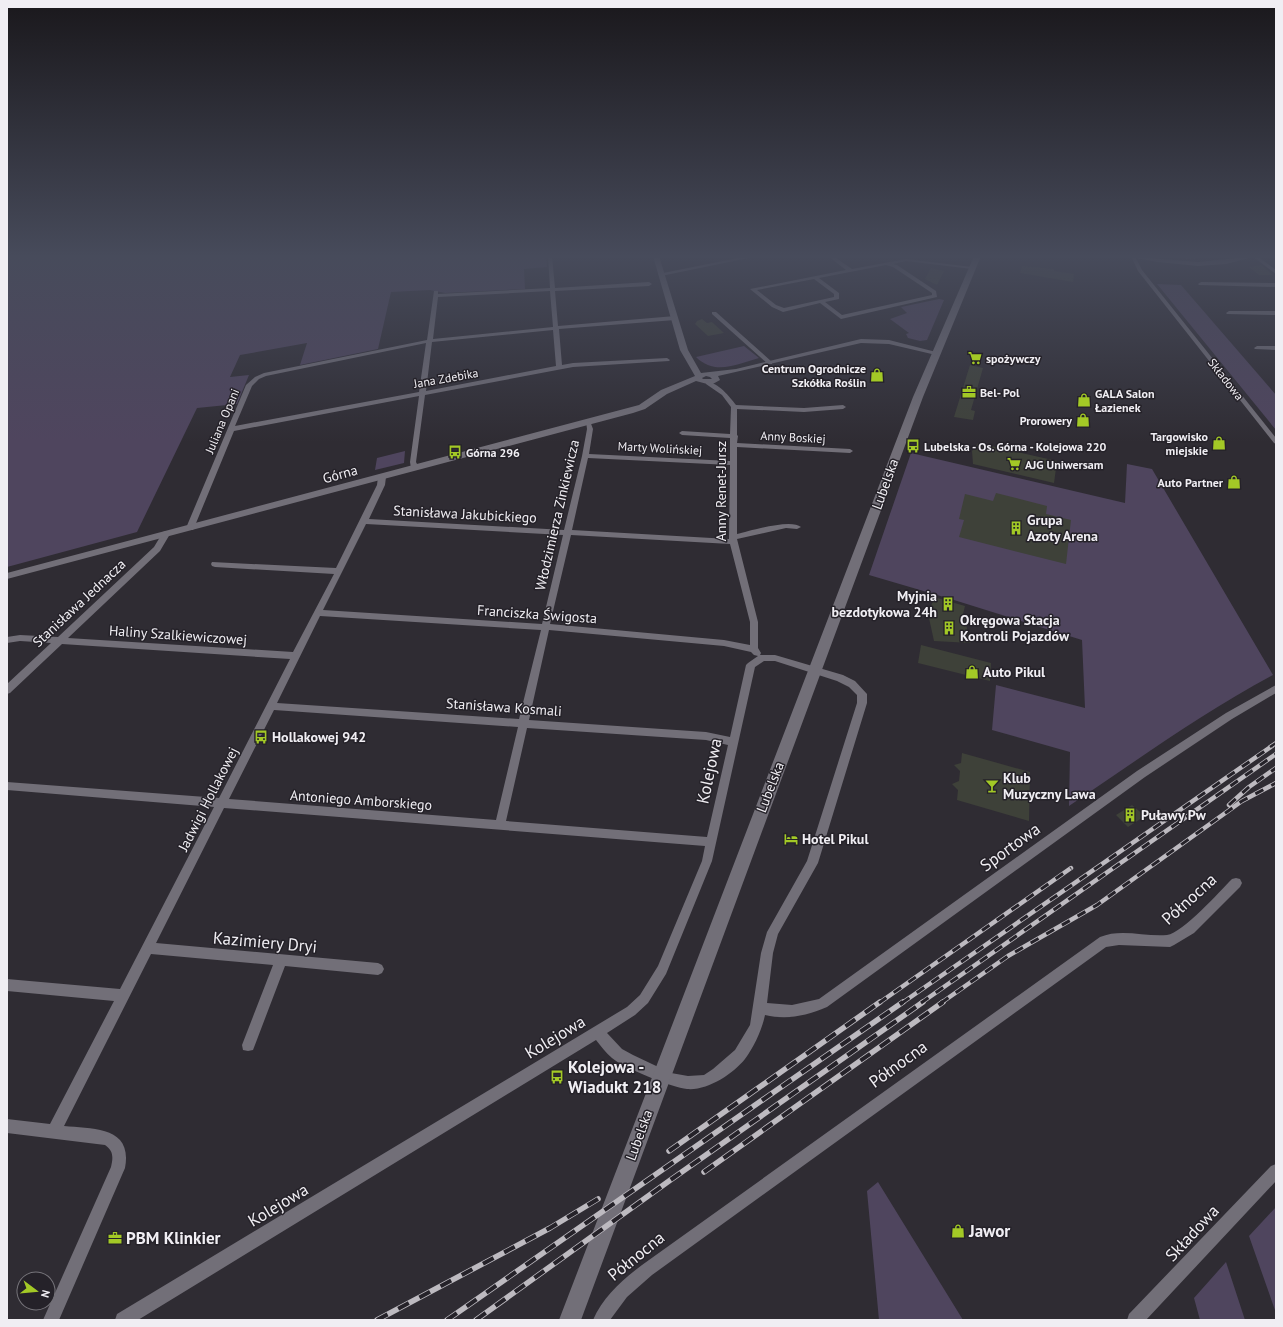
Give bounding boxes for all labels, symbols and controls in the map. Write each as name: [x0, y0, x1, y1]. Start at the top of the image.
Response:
supermarket icon: spożywczy: [967, 350, 983, 366]
place label: spożywczy: [986, 351, 1041, 366]
street label: Składowa: [1205, 355, 1247, 403]
place label: Centrum Ogrodnicze Szkółka Roślin: [762, 361, 866, 390]
street label: Jana Zdebika: [412, 365, 480, 391]
shop icon: Centrum Ogrodnicze Szkółka Roślin: [869, 367, 885, 383]
office icon: Bel- Pol: [961, 384, 977, 400]
place label: Bel- Pol: [980, 385, 1020, 400]
street label: Juliana Opani: [201, 386, 242, 457]
place label: GALA Salon Łazienek: [1095, 386, 1154, 415]
shop icon: GALA Salon Łazienek: [1076, 392, 1092, 408]
shop icon: Prorowery: [1075, 412, 1091, 428]
place label: Prorowery: [1020, 413, 1072, 428]
street label: Anny Boskiej: [760, 428, 826, 446]
place label: Targowisko miejskie: [1150, 429, 1209, 458]
shop icon: Targowisko miejskie: [1211, 435, 1227, 451]
street label: Włodzimierza Zinkiewicza: [531, 438, 583, 592]
street label: Marty Wolińskiej: [617, 438, 703, 458]
bus stop icon: Lubelska - Os. Górna - Kolejowa 220: [905, 438, 921, 454]
place label: Lubelska - Os. Górna - Kolejowa 220: [924, 439, 1107, 454]
street label: Anny Renet-Jursz: [712, 441, 730, 541]
bus stop icon: Górna 296: [447, 444, 463, 460]
place label: Górna 296: [466, 445, 520, 460]
street label: Lubelska: [868, 456, 903, 512]
supermarket icon: AJG Uniwersam: [1006, 456, 1022, 472]
place label: AJG Uniwersam: [1025, 457, 1104, 472]
street label: Górna: [321, 461, 359, 487]
shop icon: Auto Partner: [1226, 474, 1242, 490]
place label: Auto Partner: [1158, 475, 1224, 490]
street label: Stanisława Jakubickiego: [393, 501, 537, 527]
place label: Grupa Azoty Arena: [1027, 511, 1098, 545]
building icon: Grupa Azoty Arena: [1008, 520, 1024, 536]
street label: Stanisława Jednacza: [29, 555, 129, 651]
place label: Myjnia bezdotykowa 24h: [832, 587, 937, 621]
building icon: Myjnia bezdotykowa 24h: [940, 596, 956, 612]
street label: Franciszka Świgosta: [476, 601, 598, 627]
place label: Okręgowa Stacja Kontroli Pojazdów: [960, 611, 1070, 645]
building icon: Okręgowa Stacja Kontroli Pojazdów: [941, 620, 957, 636]
street label: Haliny Szalkiewiczowej: [108, 621, 248, 649]
place label: Auto Pikul: [983, 663, 1046, 681]
shop icon: Auto Pikul: [964, 664, 980, 680]
street label: Stanisława Kosmali: [446, 694, 562, 720]
place label: Hollakowej 942: [272, 728, 366, 746]
bus stop icon: Hollakowej 942: [253, 729, 269, 745]
street label: Kolejowa: [691, 736, 727, 806]
street label: Jadwigi Hollakowej: [174, 744, 242, 855]
street label: Lubelska: [752, 759, 788, 815]
place label: Klub Muzyczny Lawa: [1003, 769, 1096, 803]
bar icon: Klub Muzyczny Lawa: [984, 778, 1000, 794]
street label: Antoniego Amborskiego: [289, 786, 433, 814]
place label: Puławy Pw: [1141, 806, 1207, 824]
building icon: Puławy Pw: [1122, 807, 1138, 823]
street label: Sportowa: [976, 818, 1044, 876]
place label: Hotel Pikul: [802, 830, 869, 848]
hotel icon: Hotel Pikul: [783, 831, 799, 847]
street label: Północna: [1157, 868, 1221, 930]
street label: Kazimiery Dryi: [212, 926, 318, 958]
street label: Kolejowa: [521, 1010, 589, 1064]
street label: Północna: [865, 1035, 931, 1093]
place label: Kolejowa - Wiadukt 218: [568, 1056, 661, 1098]
bus stop icon: Kolejowa - Wiadukt 218: [549, 1069, 565, 1085]
street label: Lubelska: [622, 1107, 657, 1163]
street label: Kolejowa: [244, 1178, 312, 1232]
street label: Składowa: [1160, 1200, 1224, 1266]
place label: Jawor: [968, 1220, 1010, 1242]
shop icon: Jawor: [950, 1223, 966, 1239]
street label: Północna: [603, 1226, 669, 1286]
place label: PBM Klinkier: [126, 1227, 221, 1249]
office icon: PBM Klinkier: [107, 1230, 123, 1246]
north arrow: [16, 1271, 56, 1311]
text: N: [38, 1288, 53, 1299]

